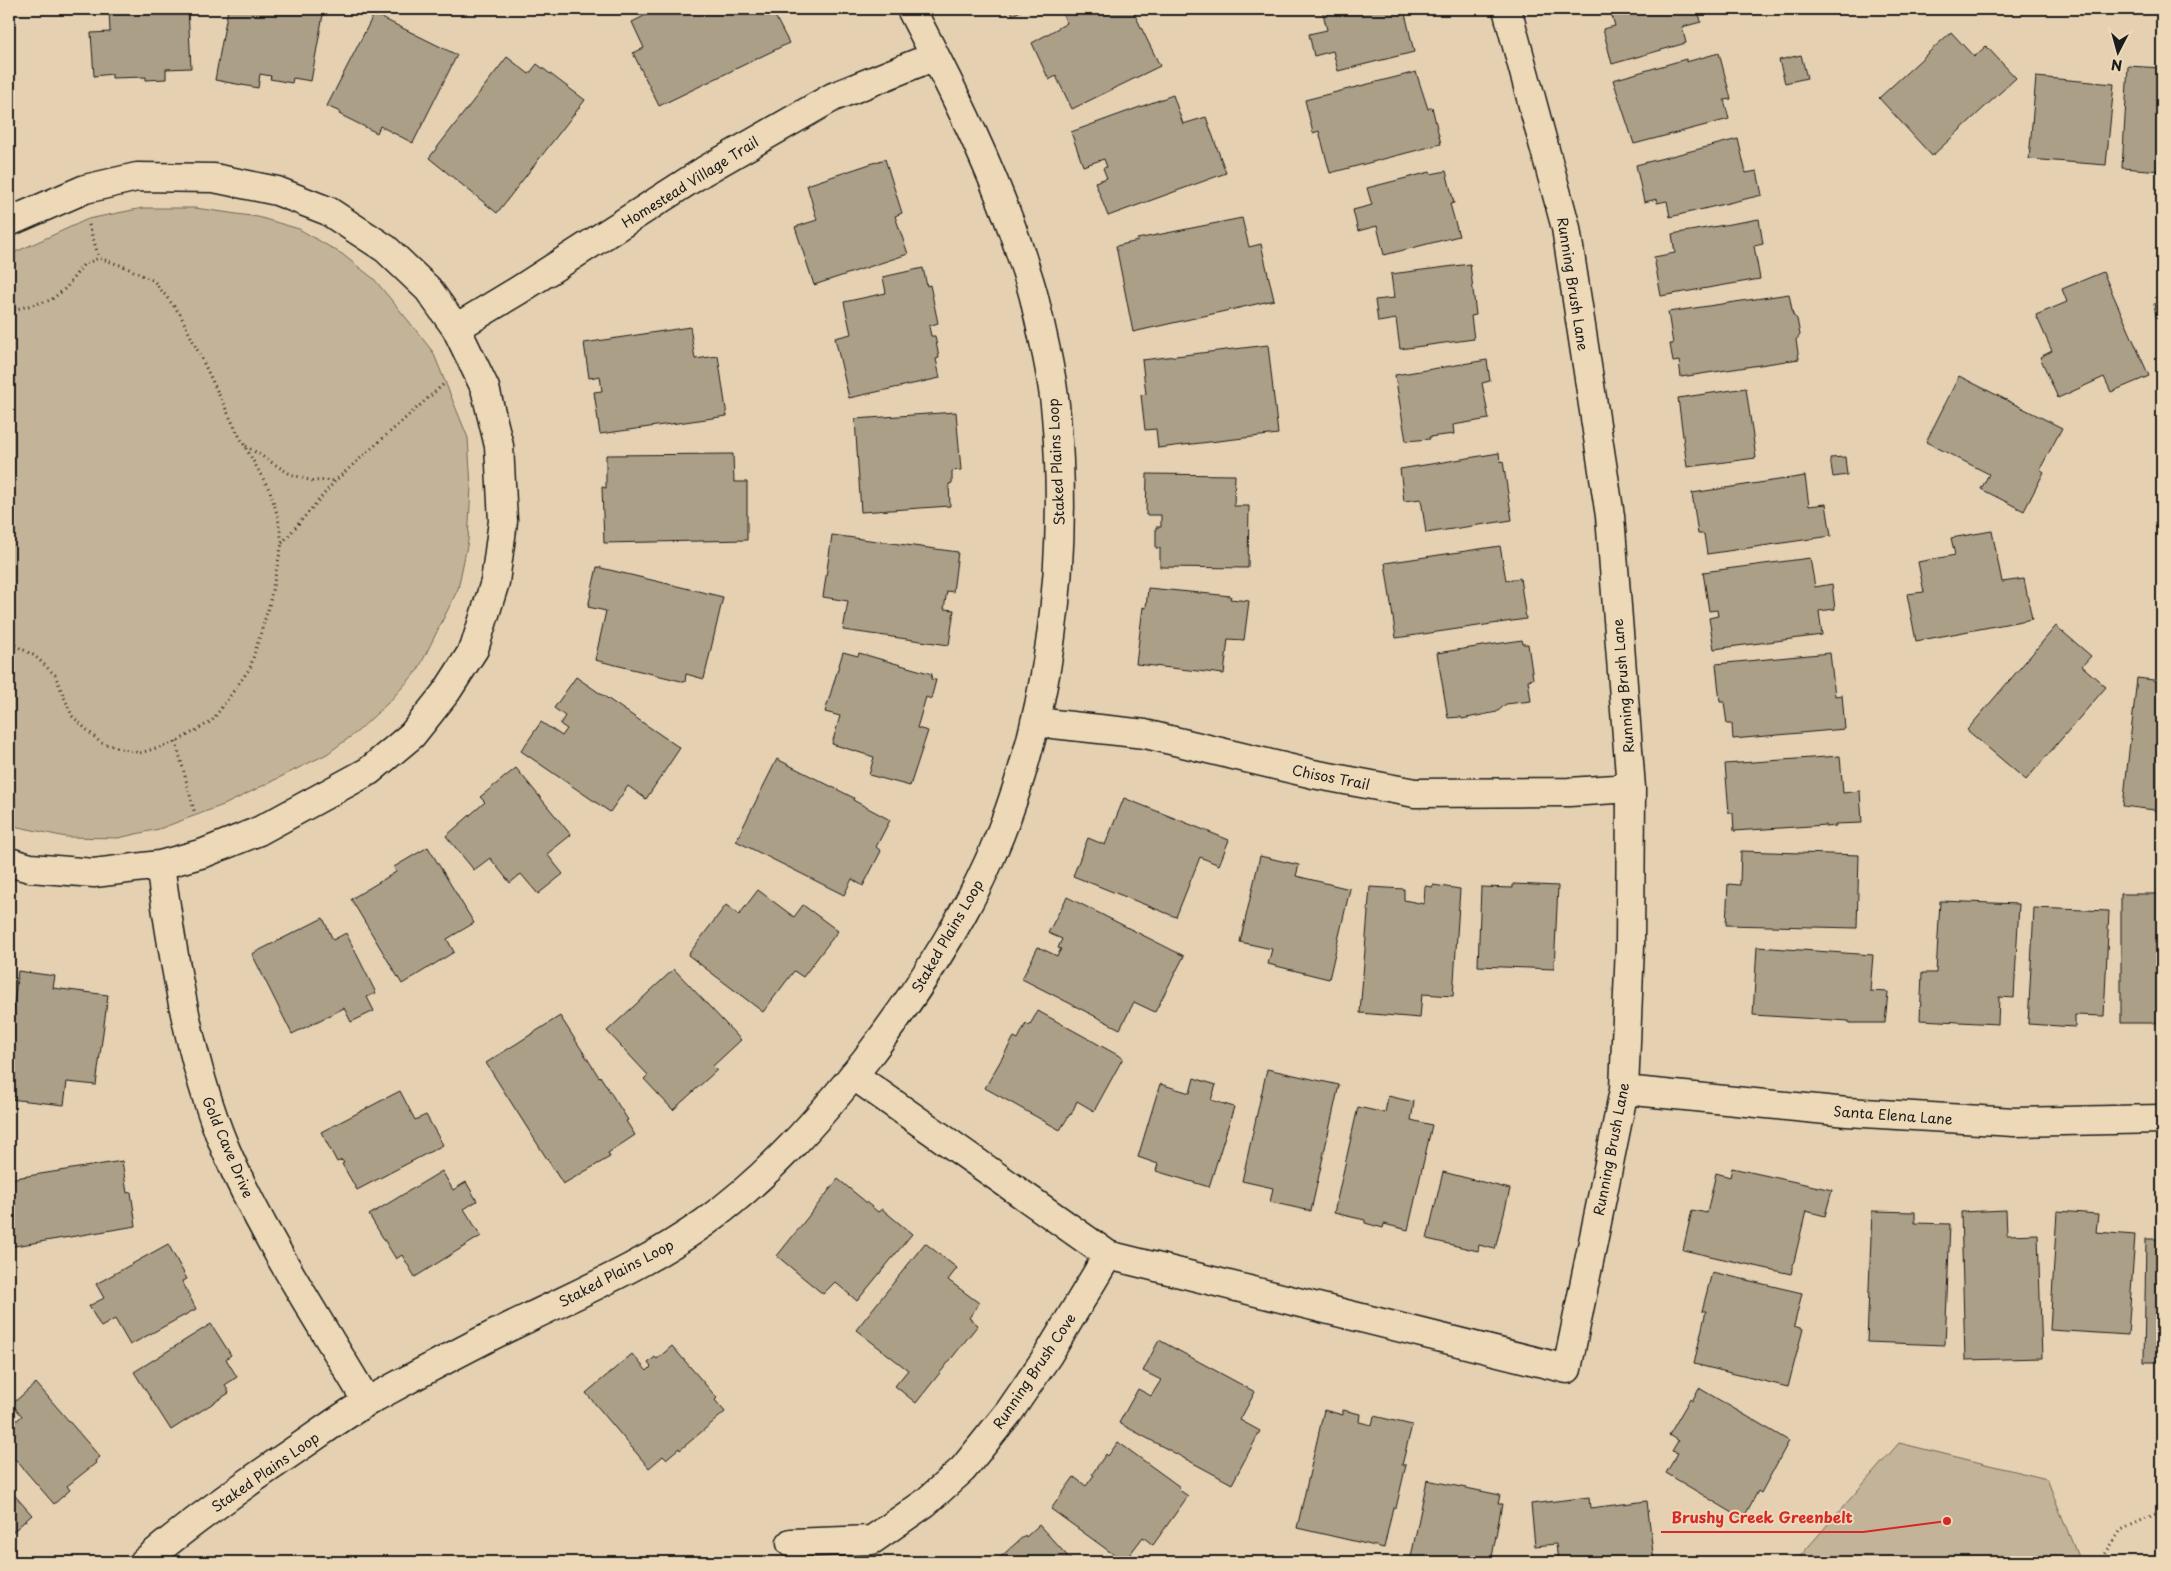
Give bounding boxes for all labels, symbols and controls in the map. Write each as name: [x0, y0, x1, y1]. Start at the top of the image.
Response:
north arrow: [2094, 28, 2144, 78]
text: N: [2110, 54, 2123, 76]
street label: Homestead Village Trail: [617, 131, 763, 233]
street label: Running Brush Lane: [1552, 216, 1594, 353]
street label: Staked Plains Loop: [1042, 398, 1070, 526]
street label: Running Brush Lane: [1607, 618, 1639, 754]
street label: Chisos Trail: [1290, 759, 1372, 795]
street label: Staked Plains Loop: [906, 876, 988, 996]
street label: Running Brush Lane: [1588, 1081, 1634, 1217]
street label: Gold Cave Drive: [197, 1093, 259, 1201]
street label: Santa Elena Lane: [1833, 1100, 1953, 1130]
street label: Staked Plains Loop: [555, 1234, 677, 1312]
street label: Running Brush Cove: [987, 1309, 1081, 1433]
street label: Staked Plains Loop: [207, 1427, 323, 1517]
callout: Brushy Creek Greenbelt: [1661, 1502, 1863, 1532]
text: Brushy Creek Greenbelt: [1671, 1505, 1853, 1528]

